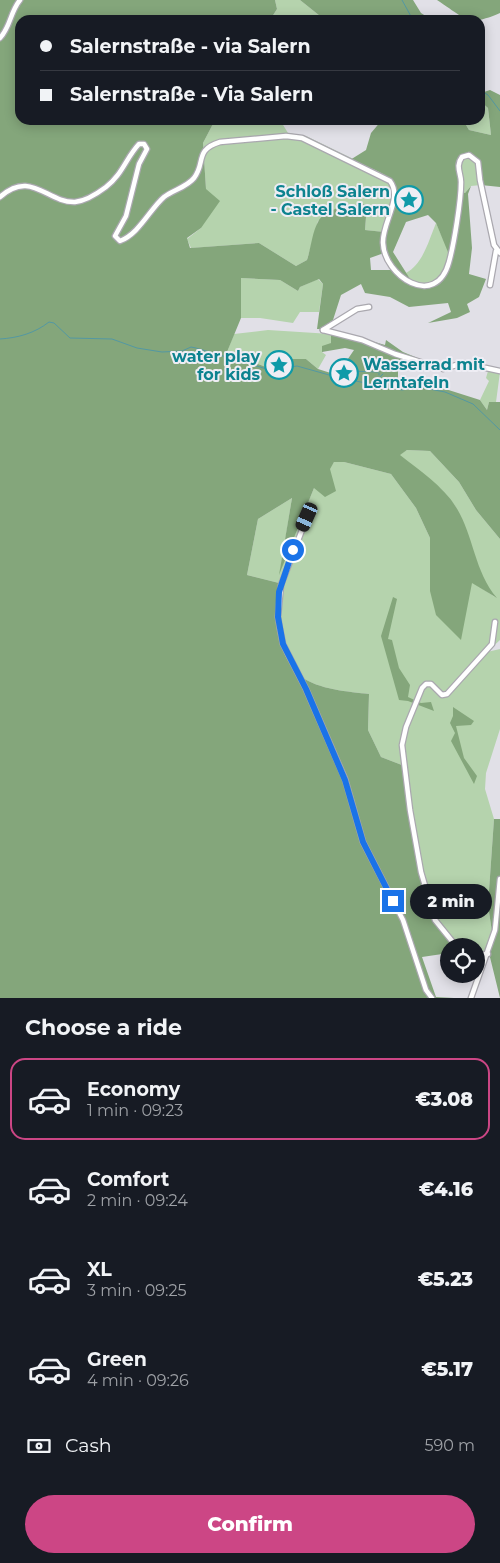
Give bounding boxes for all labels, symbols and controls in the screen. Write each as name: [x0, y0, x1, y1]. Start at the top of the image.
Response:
text: Salernstraße - via Salern: [70, 35, 311, 58]
text: Salernstraße - Via Salern: [70, 83, 313, 106]
place label: Schloß Salern - Castel Salern: [270, 182, 390, 219]
place icon: Schloß Salern - Castel Salern: [394, 185, 424, 215]
place label: water play for kids: [172, 347, 260, 384]
place icon: water play for kids: [264, 350, 294, 380]
place label: Wasserrad mit Lerntafeln: [363, 355, 485, 392]
place icon: Wasserrad mit Lerntafeln: [329, 358, 359, 388]
car: [294, 500, 319, 534]
route start: [282, 539, 304, 561]
callout: 2 min: [410, 884, 493, 918]
route end: [382, 890, 404, 912]
text: 2 min: [427, 892, 475, 911]
map controls: [440, 938, 485, 983]
button: locate: [440, 938, 485, 983]
text: Choose a ride: [25, 1014, 182, 1041]
icon: car: [27, 1077, 72, 1122]
text: Economy: [87, 1078, 180, 1101]
text: €3.08: [415, 1088, 473, 1111]
text: 1 min · 09:23: [87, 1101, 183, 1120]
icon: car: [27, 1167, 72, 1212]
text: Comfort: [87, 1168, 169, 1191]
text: €4.16: [419, 1178, 473, 1201]
text: 2 min · 09:24: [87, 1191, 188, 1210]
icon: car: [27, 1257, 72, 1302]
text: XL: [87, 1258, 112, 1281]
text: €5.23: [418, 1268, 473, 1291]
text: 3 min · 09:25: [87, 1281, 187, 1300]
icon: car: [27, 1347, 72, 1392]
text: Green: [87, 1348, 147, 1371]
text: €5.17: [421, 1358, 473, 1381]
text: 4 min · 09:26: [87, 1371, 189, 1390]
icon: cash: [25, 1432, 53, 1460]
text: Cash: [65, 1434, 112, 1457]
text: 590 m: [424, 1436, 475, 1455]
button: Confirm: [25, 1495, 475, 1553]

